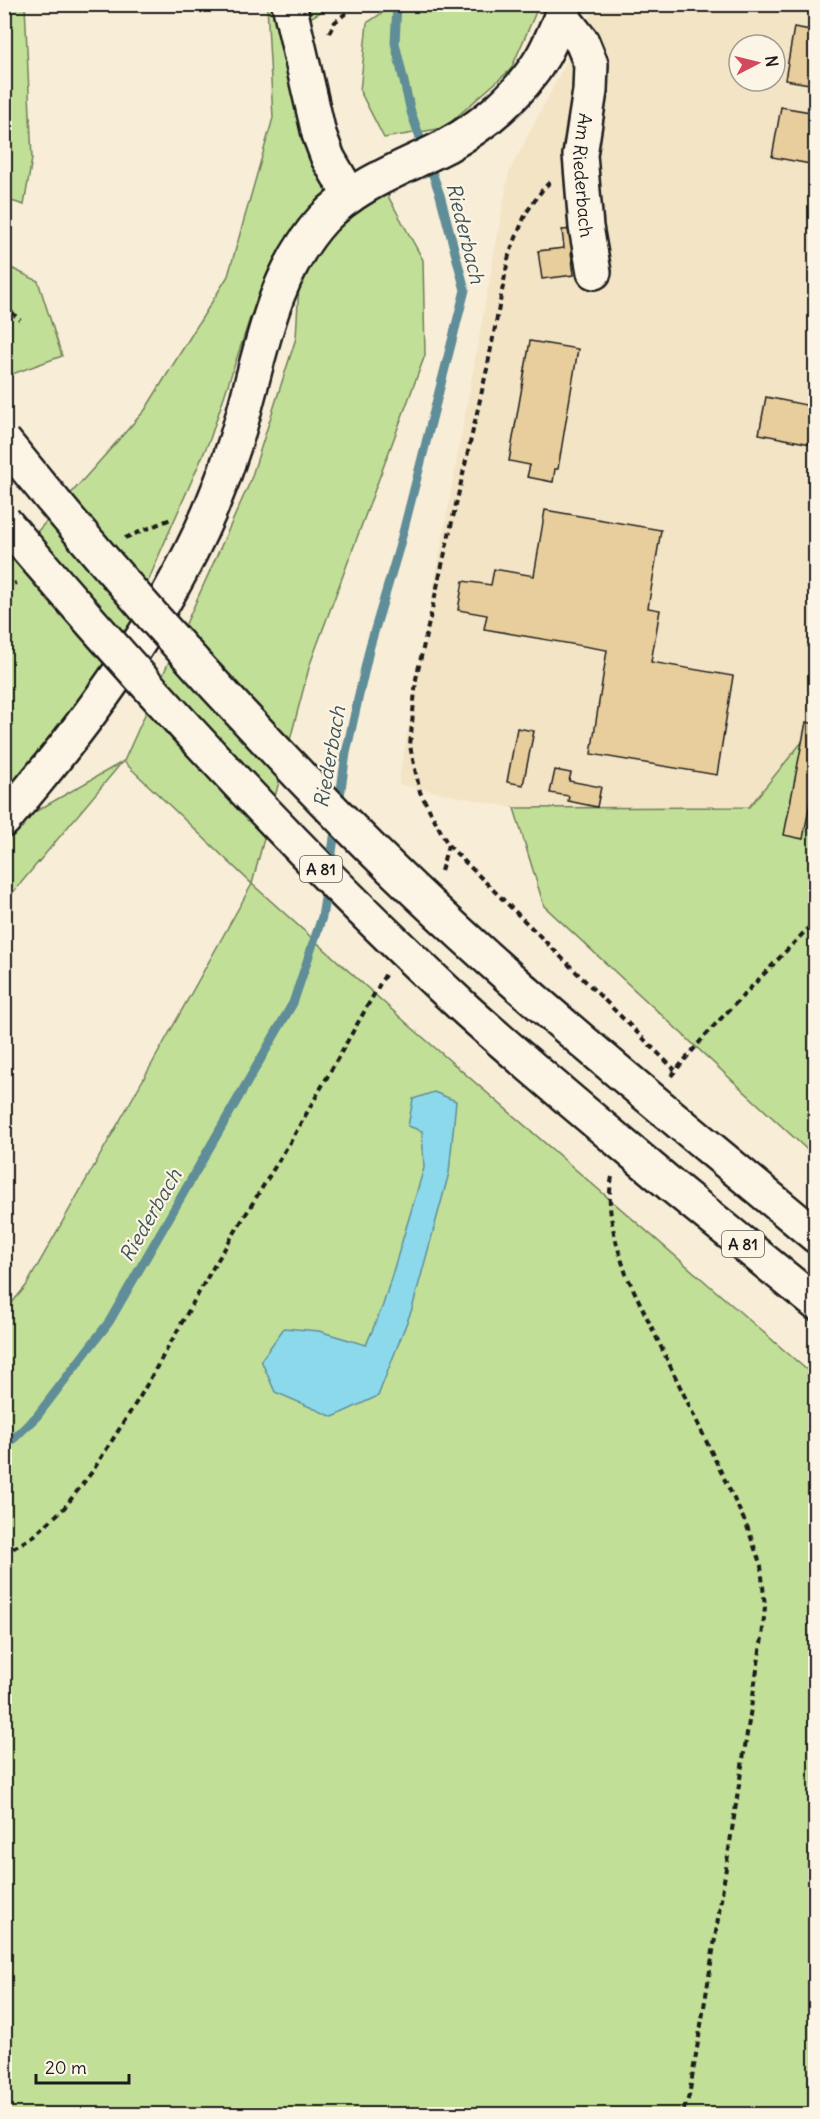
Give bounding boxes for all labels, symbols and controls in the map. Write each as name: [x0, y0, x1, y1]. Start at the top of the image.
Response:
north arrow: [727, 33, 787, 93]
text: N: [761, 54, 782, 68]
street label: Am Riederbach: [568, 112, 599, 239]
water label: Riederbach: [441, 180, 491, 286]
water label: Riederbach: [308, 704, 350, 810]
road number: A 81: [300, 856, 342, 882]
water label: Riederbach: [114, 1164, 187, 1266]
road number: A 81: [722, 1231, 764, 1257]
scale bar: [36, 2047, 129, 2085]
text: 20 m: [45, 2056, 87, 2079]

